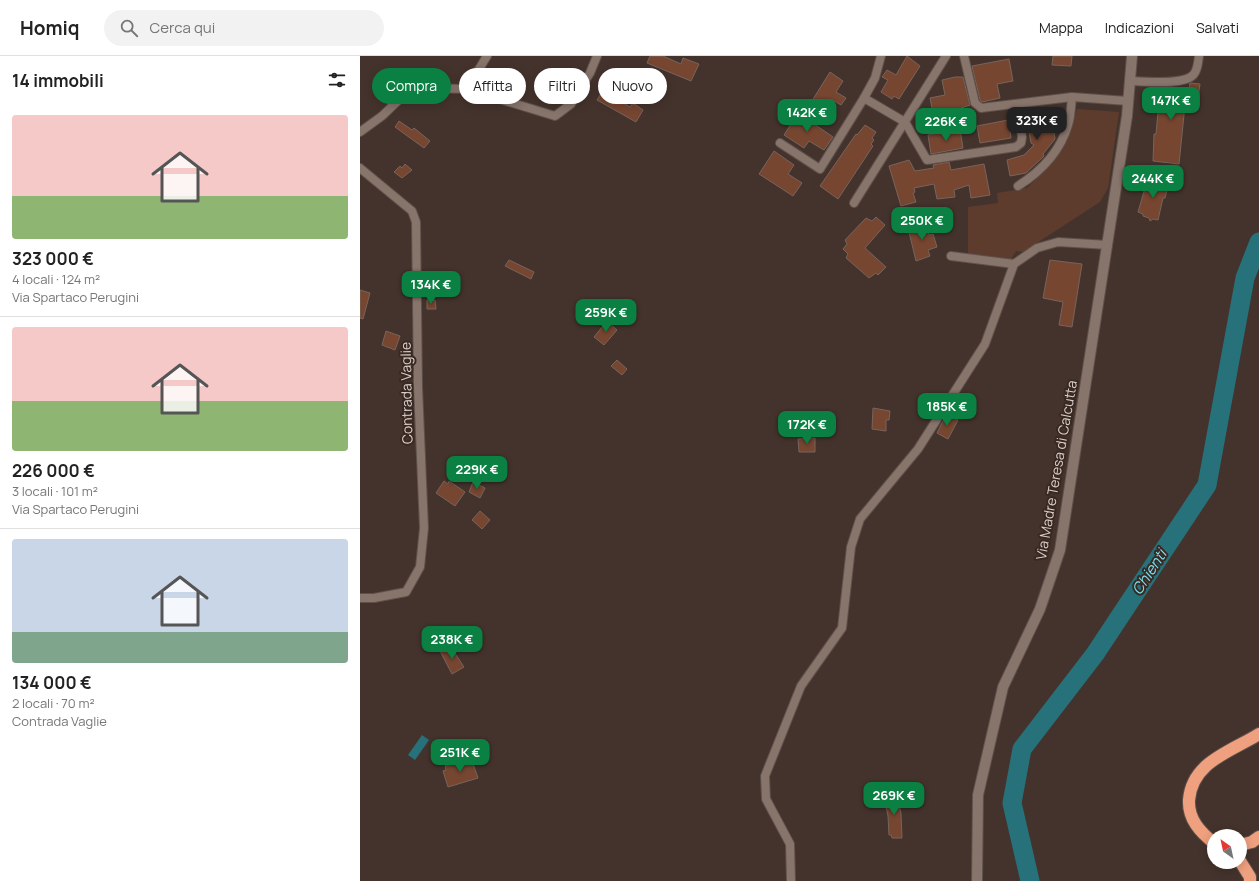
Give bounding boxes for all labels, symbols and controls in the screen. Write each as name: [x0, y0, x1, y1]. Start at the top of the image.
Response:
search box: [104, 10, 384, 46]
text: Homiq: [20, 15, 80, 41]
icon: search: [118, 17, 140, 39]
text: Cerca qui: [150, 17, 215, 38]
text: Mappa: [1039, 18, 1083, 37]
text: Indicazioni: [1105, 18, 1174, 37]
text: Salvati: [1196, 18, 1239, 37]
chip: Compra: [372, 68, 451, 104]
chip: Affitta: [459, 68, 526, 104]
chip: Filtri: [534, 68, 590, 104]
chip: Nuovo: [598, 68, 667, 104]
text: 14 immobili: [12, 69, 104, 92]
icon: filters: [326, 69, 348, 91]
pin: 147K €: [1138, 87, 1204, 121]
text: 147K €: [1151, 91, 1191, 109]
pin: 142K €: [774, 99, 840, 133]
text: 142K €: [787, 103, 827, 121]
pin: 323K €: [1004, 107, 1070, 141]
pin: 226K €: [913, 108, 979, 142]
text: 323K €: [1016, 111, 1058, 129]
text: 226K €: [924, 112, 968, 130]
icon: home: [144, 141, 216, 213]
pin: 244K €: [1120, 165, 1186, 199]
text: 244K €: [1132, 169, 1174, 187]
pin: 250K €: [889, 207, 955, 241]
text: 250K €: [900, 211, 944, 229]
text: 323 000 €: [12, 247, 94, 270]
text: 4 locali · 124 m²: [12, 270, 100, 288]
pin: 134K €: [398, 271, 464, 305]
text: 134K €: [411, 275, 451, 293]
text: Via Spartaco Perugini: [12, 288, 139, 306]
pin: 259K €: [573, 299, 639, 333]
text: 259K €: [584, 303, 628, 321]
street label: Contrada Vaglie: [396, 342, 416, 444]
icon: home: [144, 353, 216, 425]
street label: Via Madre Teresa di Calcutta: [1031, 379, 1081, 561]
pin: 185K €: [914, 393, 980, 427]
text: 185K €: [927, 397, 967, 415]
pin: 172K €: [774, 411, 840, 445]
text: 172K €: [787, 415, 827, 433]
pin: 229K €: [444, 456, 510, 490]
text: 226 000 €: [12, 459, 95, 482]
text: 229K €: [455, 460, 499, 478]
text: 3 locali · 101 m²: [12, 482, 98, 500]
text: Via Spartaco Perugini: [12, 500, 139, 518]
water label: Chienti: [1127, 543, 1173, 599]
icon: home: [144, 565, 216, 637]
pin: 238K €: [419, 626, 485, 660]
text: 238K €: [431, 630, 473, 648]
text: 134 000 €: [12, 671, 92, 694]
text: 2 locali · 70 m²: [12, 694, 95, 712]
text: Contrada Vaglie: [12, 712, 107, 730]
pin: 251K €: [427, 739, 493, 773]
text: 251K €: [440, 743, 480, 761]
pin: 269K €: [861, 782, 927, 816]
text: 269K €: [872, 786, 916, 804]
north arrow: [1207, 829, 1247, 869]
map controls: [1207, 829, 1247, 869]

